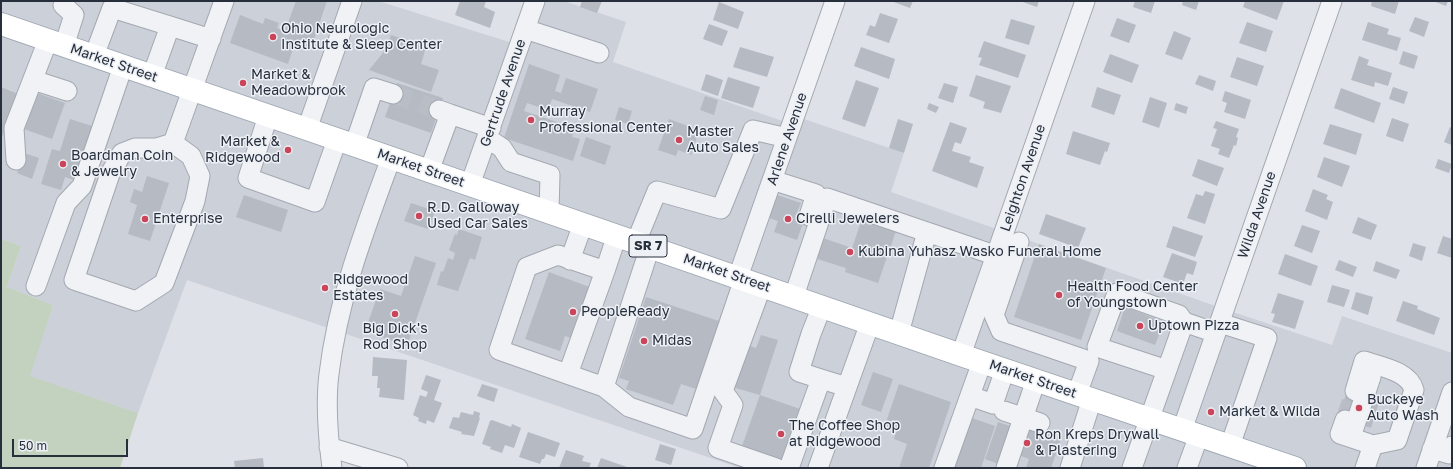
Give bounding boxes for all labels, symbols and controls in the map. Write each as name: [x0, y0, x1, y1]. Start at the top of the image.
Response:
place label: Ohio Neurologic Institute & Sleep Center: [281, 21, 442, 54]
marker: Ohio Neurologic Institute & Sleep Center: [268, 32, 278, 42]
street label: Gertrude Avenue: [477, 37, 529, 149]
street label: Market Street: [68, 40, 160, 86]
place label: Market & Meadowbrook: [251, 67, 346, 100]
marker: Market & Meadowbrook: [238, 78, 248, 88]
street label: Arlene Avenue: [763, 90, 811, 188]
place label: Murray Professional Center: [539, 104, 672, 136]
marker: Murray Professional Center: [526, 115, 536, 125]
street label: Leighton Avenue: [997, 122, 1049, 234]
place label: Master Auto Sales: [687, 124, 759, 156]
place label: Market & Ridgewood: [205, 134, 280, 166]
marker: Master Auto Sales: [674, 135, 684, 145]
marker: Market & Ridgewood: [283, 145, 293, 155]
street label: Market Street: [375, 145, 467, 191]
place label: Boardman Coin & Jewelry: [71, 148, 173, 180]
marker: Boardman Coin & Jewelry: [58, 159, 68, 169]
street label: Wilda Avenue: [1234, 169, 1280, 261]
place label: R.D. Galloway Used Car Sales: [427, 200, 528, 232]
place label: Enterprise: [153, 211, 223, 227]
marker: R.D. Galloway Used Car Sales: [414, 211, 424, 221]
place label: Cirelli Jewelers: [796, 211, 899, 227]
marker: Enterprise: [140, 214, 150, 224]
marker: Cirelli Jewelers: [783, 214, 793, 224]
road number: SR 7: [629, 235, 667, 257]
place label: Kubina Yuhasz Wasko Funeral Home: [858, 244, 1101, 260]
marker: Kubina Yuhasz Wasko Funeral Home: [845, 247, 855, 257]
street label: Market Street: [681, 250, 773, 296]
place label: Ridgewood Estates: [333, 272, 408, 304]
place label: Health Food Center of Youngstown: [1067, 279, 1198, 312]
marker: Ridgewood Estates: [320, 283, 330, 293]
marker: Health Food Center of Youngstown: [1054, 290, 1064, 300]
place label: PeopleReady: [581, 304, 669, 320]
marker: PeopleReady: [568, 307, 578, 317]
marker: Big Dick's Rod Shop: [390, 309, 400, 319]
place label: Uptown Pizza: [1148, 318, 1239, 334]
place label: Big Dick's Rod Shop: [362, 321, 428, 354]
marker: Uptown Pizza: [1135, 321, 1145, 331]
place label: Midas: [652, 333, 692, 349]
marker: Midas: [639, 336, 649, 346]
street label: Market Street: [987, 356, 1079, 402]
place label: Buckeye Auto Wash: [1367, 392, 1439, 424]
marker: Buckeye Auto Wash: [1354, 403, 1364, 413]
place label: Market & Wilda: [1219, 404, 1320, 420]
marker: Market & Wilda: [1206, 407, 1216, 417]
place label: The Coffee Shop at Ridgewood: [789, 418, 900, 450]
place label: Ron Kreps Drywall & Plastering: [1035, 427, 1159, 460]
marker: The Coffee Shop at Ridgewood: [776, 429, 786, 439]
scale bar: [14, 431, 130, 457]
text: 50 m: [19, 438, 47, 453]
marker: Ron Kreps Drywall & Plastering: [1022, 438, 1032, 448]

